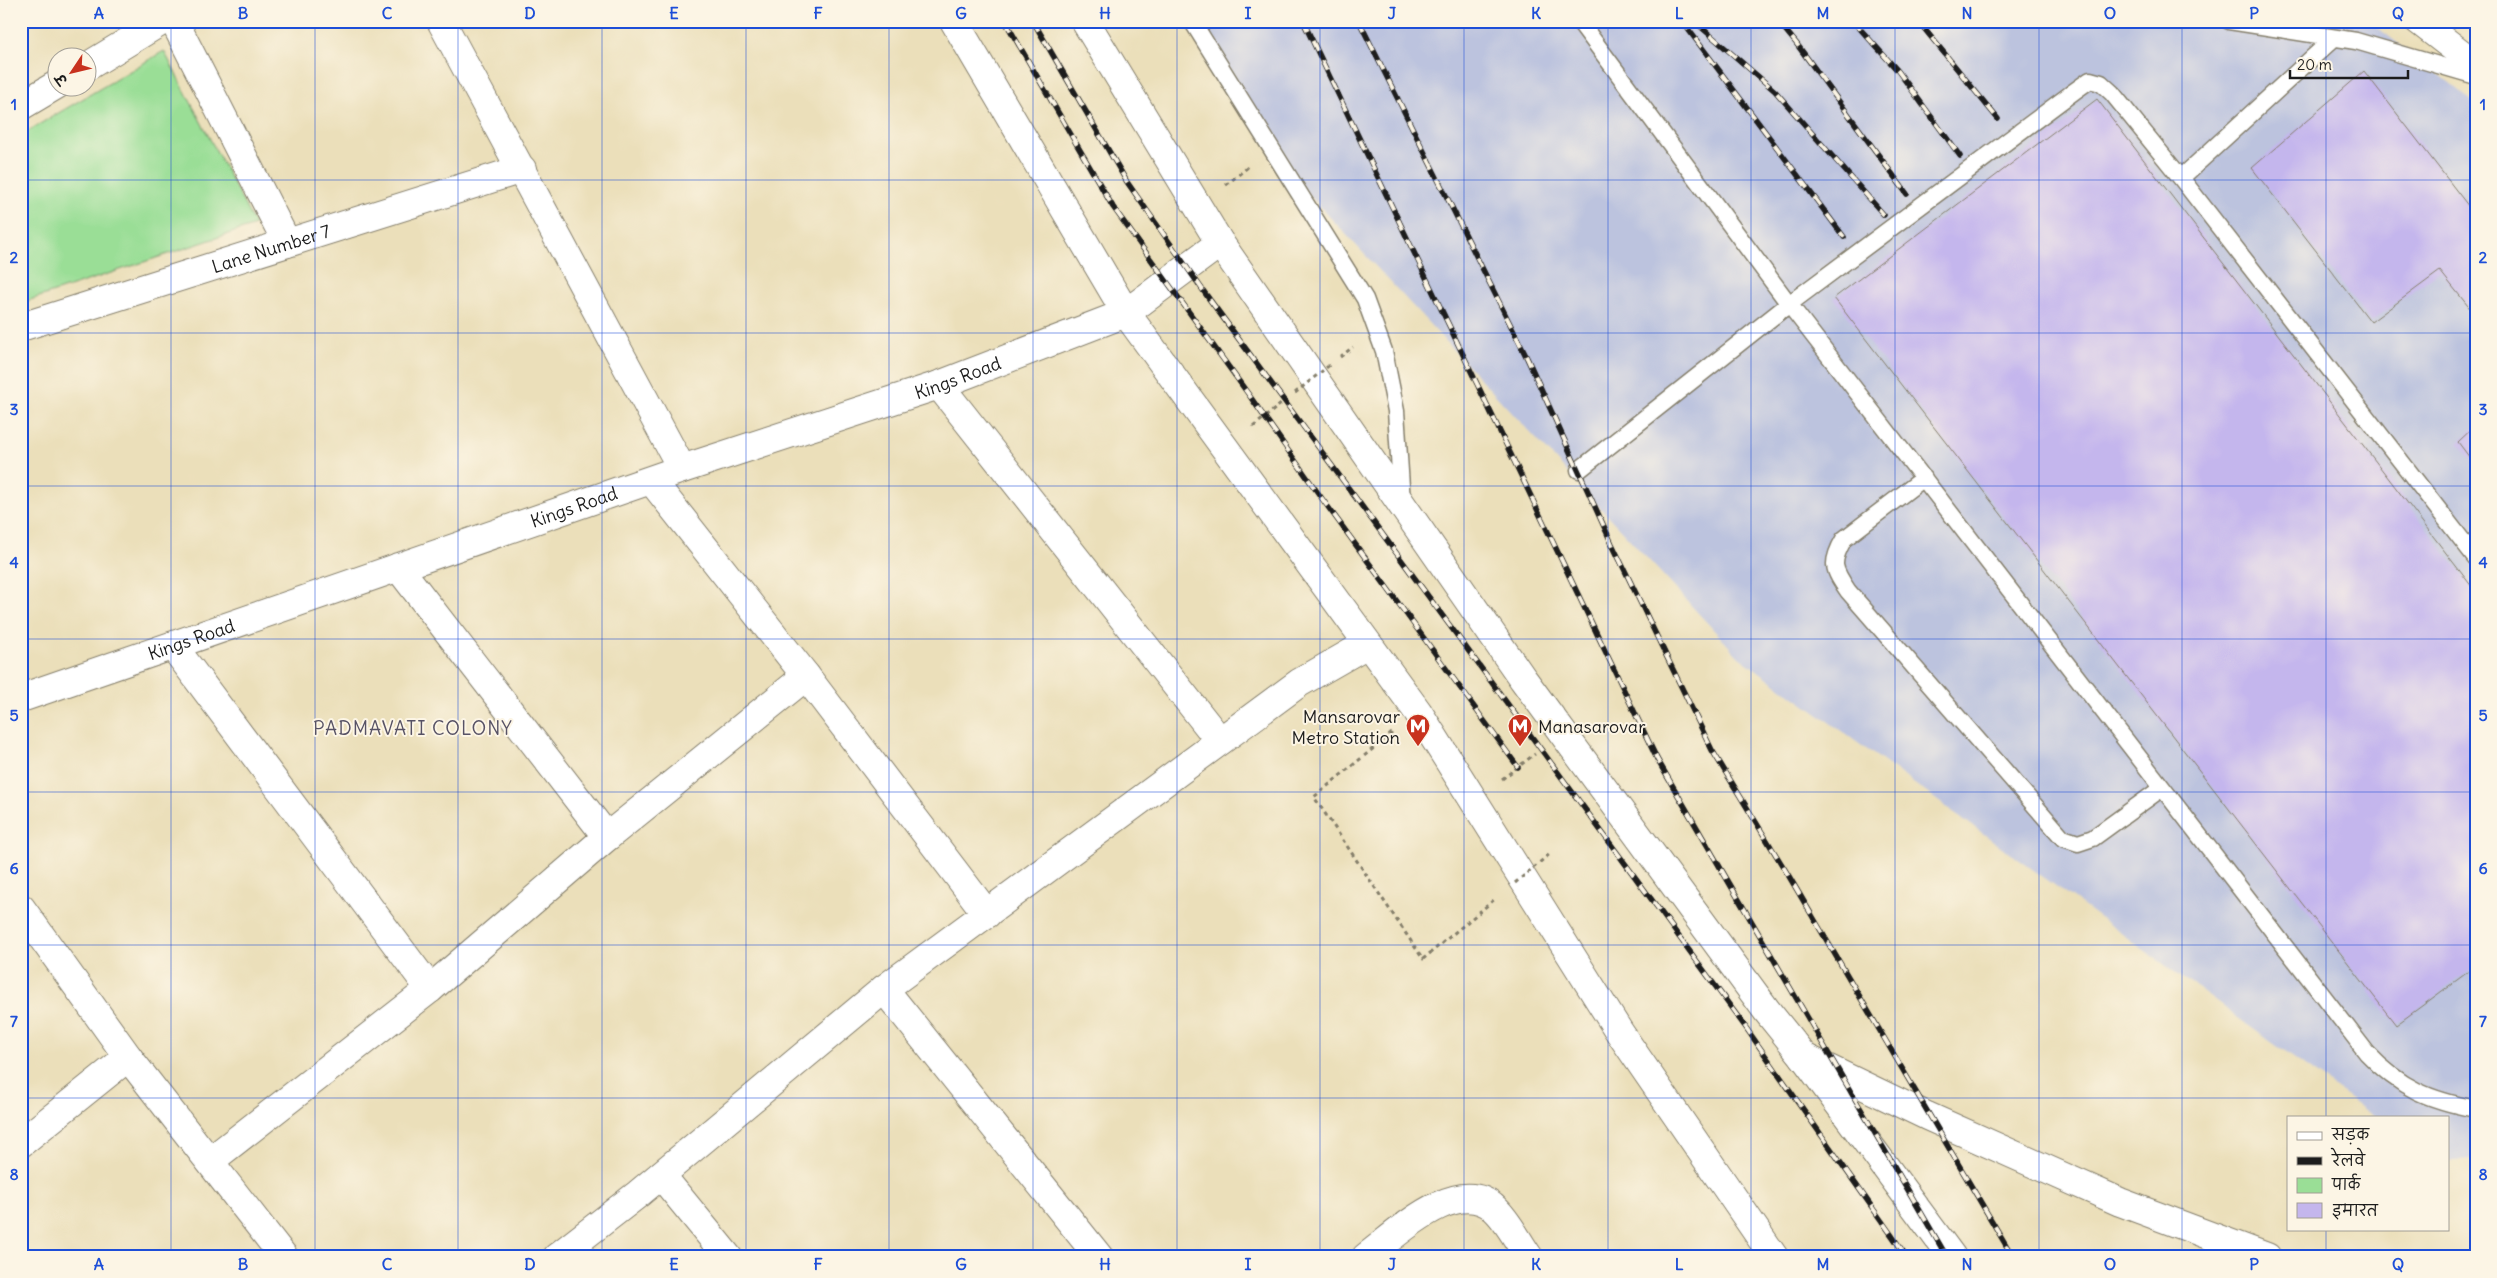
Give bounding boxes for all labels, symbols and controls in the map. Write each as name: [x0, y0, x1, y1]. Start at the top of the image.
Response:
text: A: [94, 3, 104, 23]
text: B: [238, 3, 249, 23]
text: C: [382, 3, 393, 23]
text: D: [524, 3, 536, 23]
text: E: [669, 3, 679, 23]
text: F: [813, 3, 823, 23]
text: G: [955, 3, 967, 23]
text: H: [1099, 3, 1111, 23]
text: I: [1245, 3, 1252, 23]
text: J: [1388, 3, 1397, 23]
text: K: [1531, 3, 1541, 23]
text: L: [1675, 3, 1684, 23]
text: M: [1817, 3, 1830, 23]
text: N: [1961, 3, 1973, 23]
text: O: [2104, 3, 2116, 23]
text: P: [2249, 3, 2259, 23]
text: Q: [2392, 3, 2404, 23]
north arrow: [48, 48, 98, 98]
scale bar: [2290, 48, 2407, 80]
text: 20 m: [2297, 55, 2332, 74]
text: उ: [50, 69, 73, 90]
text: 1: [11, 94, 17, 114]
text: 1: [2480, 94, 2486, 114]
street label: Lane Number 7: [209, 219, 333, 278]
text: 2: [10, 247, 19, 267]
text: 2: [2479, 247, 2488, 267]
street label: Kings Road: [912, 351, 1004, 404]
text: 3: [9, 399, 19, 419]
text: 3: [2478, 399, 2488, 419]
street label: Kings Road: [527, 481, 621, 532]
text: 4: [9, 552, 19, 572]
text: 4: [2478, 552, 2488, 572]
street label: Kings Road: [145, 613, 238, 665]
text: 5: [9, 705, 19, 725]
place label: Mansarovar Metro Station: [1291, 705, 1401, 749]
text: 5: [2478, 705, 2488, 725]
metro station icon: Mansarovar Metro Station: [1405, 713, 1431, 747]
metro station icon: Manasarovar: [1507, 713, 1533, 747]
place label: Manasarovar: [1538, 715, 1646, 738]
district label: PADMAVATI COLONY: [313, 716, 513, 740]
text: 6: [9, 858, 19, 878]
text: 6: [2478, 858, 2488, 878]
text: 7: [10, 1011, 18, 1031]
text: 7: [2479, 1011, 2487, 1031]
legend: [2287, 1116, 2450, 1230]
text: सड़क: [2331, 1125, 2370, 1145]
text: रेलवे: [2330, 1147, 2366, 1170]
text: 8: [9, 1164, 19, 1184]
text: 8: [2478, 1164, 2488, 1184]
text: पार्क: [2331, 1173, 2362, 1194]
text: इमारत: [2332, 1201, 2379, 1220]
text: A: [94, 1254, 104, 1274]
text: B: [238, 1254, 249, 1274]
text: C: [382, 1254, 393, 1274]
text: D: [524, 1254, 536, 1274]
text: E: [669, 1254, 679, 1274]
text: F: [813, 1254, 823, 1274]
text: G: [955, 1254, 967, 1274]
text: H: [1099, 1254, 1111, 1274]
text: I: [1245, 1254, 1252, 1274]
text: J: [1388, 1254, 1397, 1274]
text: K: [1531, 1254, 1541, 1274]
text: L: [1675, 1254, 1684, 1274]
text: M: [1817, 1254, 1830, 1274]
text: N: [1961, 1254, 1973, 1274]
text: O: [2104, 1254, 2116, 1274]
text: P: [2249, 1254, 2259, 1274]
text: Q: [2392, 1254, 2404, 1274]

